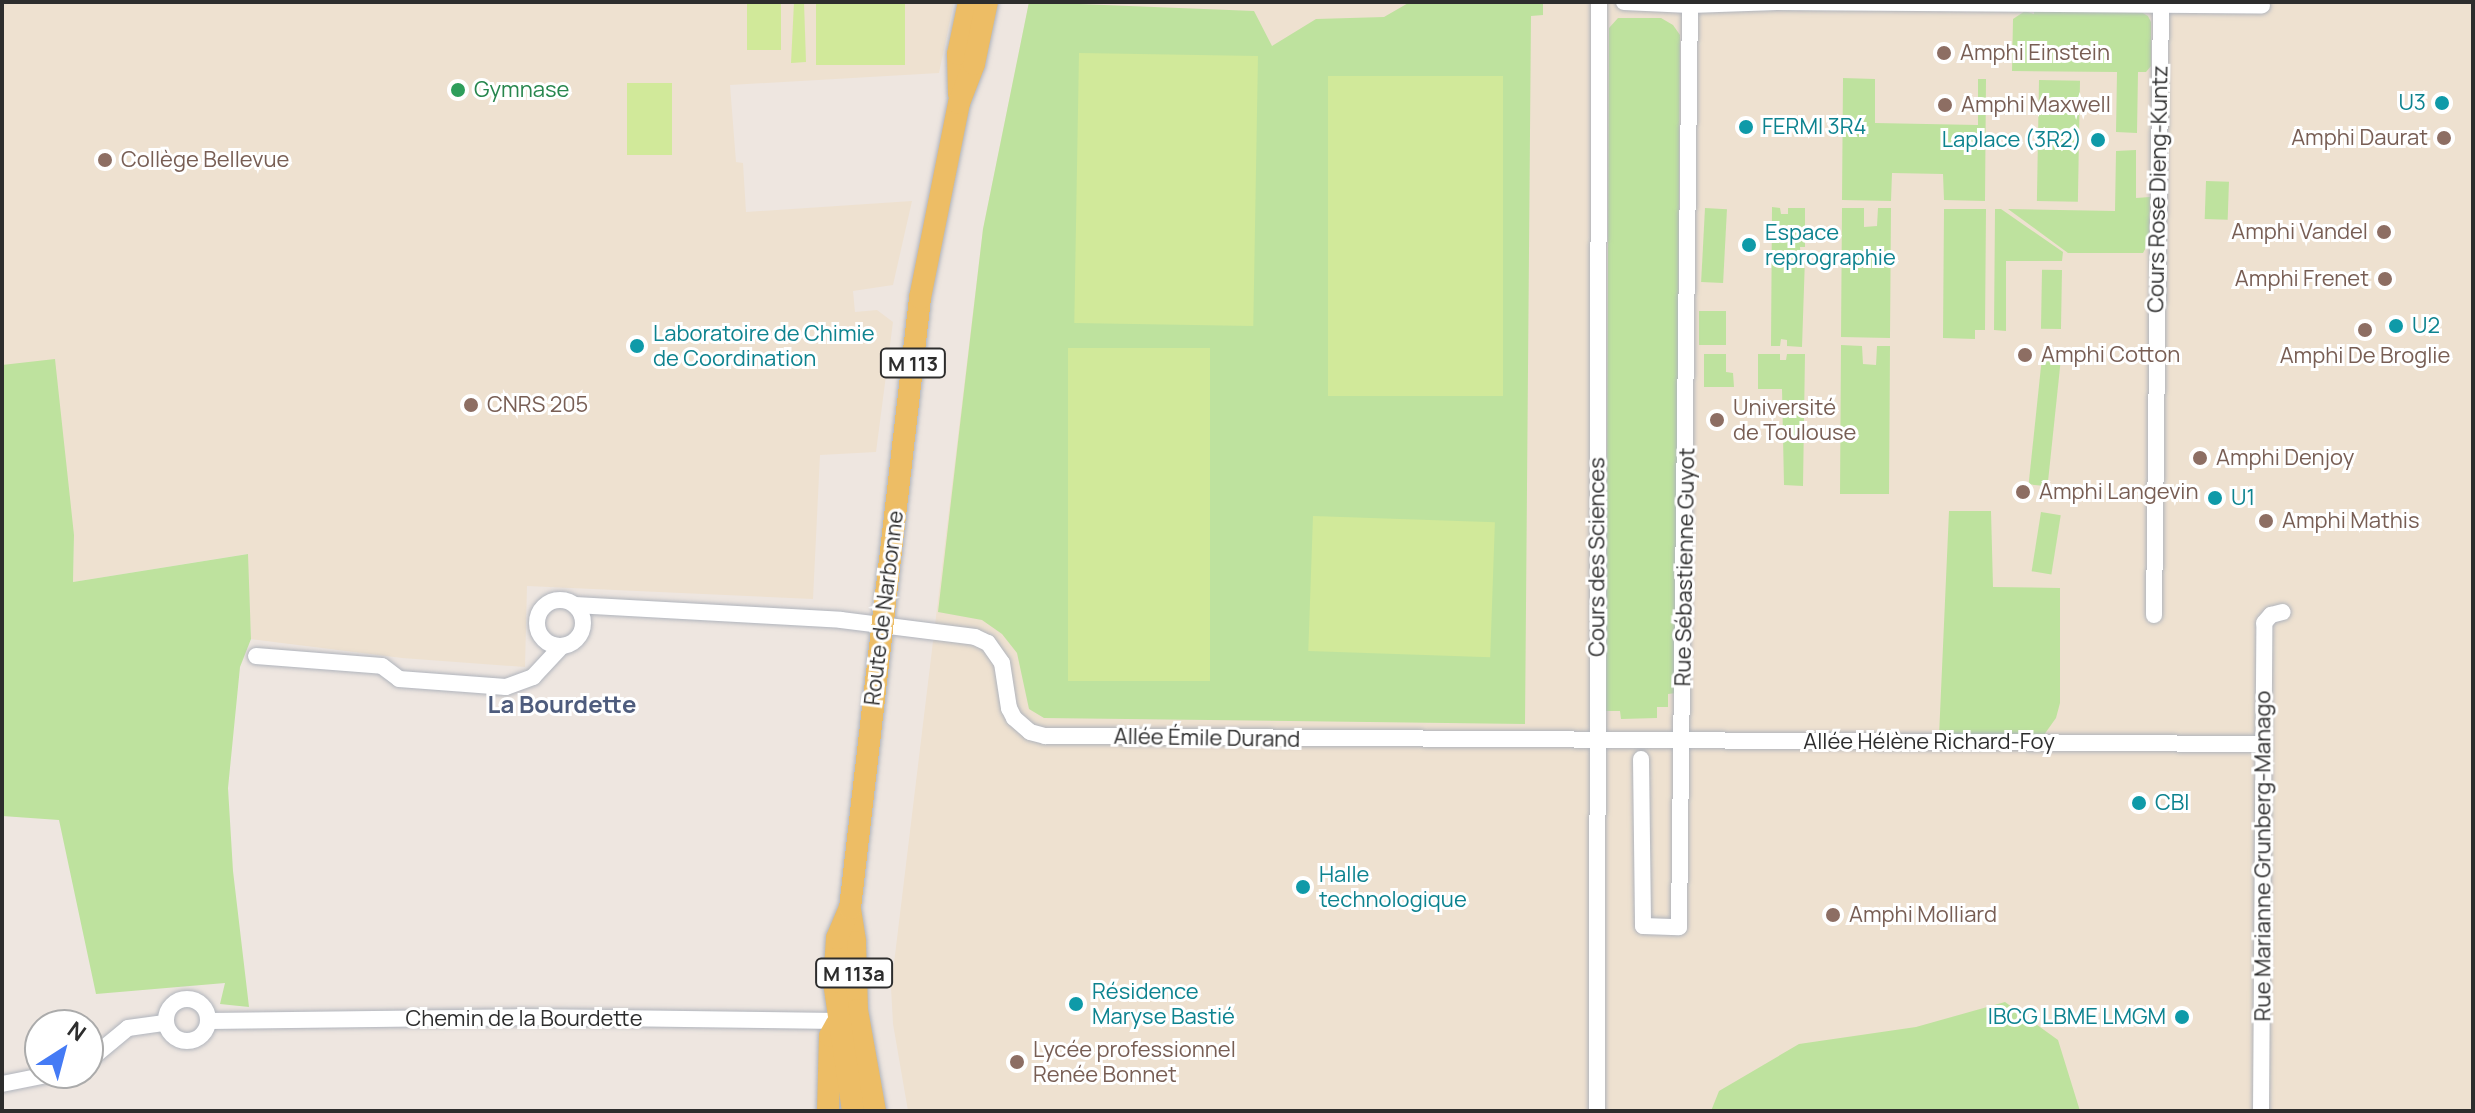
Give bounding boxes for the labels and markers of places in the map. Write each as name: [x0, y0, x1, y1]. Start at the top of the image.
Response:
place label: Amphi Einstein: [1960, 40, 2110, 66]
marker: Amphi Einstein: [1935, 44, 1953, 62]
place label: Gymnase: [474, 77, 569, 103]
marker: Gymnase: [449, 81, 467, 99]
place label: U3: [2398, 90, 2426, 116]
place label: Amphi Maxwell: [1961, 92, 2111, 118]
marker: U3: [2433, 94, 2451, 112]
marker: Amphi Maxwell: [1936, 96, 1954, 114]
place label: FERMI 3R4: [1762, 114, 1867, 140]
marker: FERMI 3R4: [1737, 118, 1755, 136]
place label: Amphi Daurat: [2291, 125, 2428, 151]
place label: Laplace (3R2): [1942, 127, 2082, 153]
marker: Amphi Daurat: [2435, 129, 2453, 147]
marker: Laplace (3R2): [2089, 131, 2107, 149]
place label: Collège Bellevue: [121, 147, 289, 173]
marker: Collège Bellevue: [96, 151, 114, 169]
place label: Espace reprographie: [1765, 219, 1896, 270]
place label: Amphi Vandel: [2231, 219, 2368, 245]
marker: Amphi Vandel: [2375, 223, 2393, 241]
marker: Espace reprographie: [1740, 236, 1758, 254]
place label: Amphi Frenet: [2235, 266, 2369, 292]
marker: Amphi Frenet: [2376, 270, 2394, 288]
place label: U2: [2412, 313, 2440, 339]
marker: U2: [2387, 317, 2405, 335]
place label: Laboratoire de Chimie de Coordination: [653, 320, 875, 372]
marker: Amphi De Broglie: [2356, 321, 2374, 339]
marker: Laboratoire de Chimie de Coordination: [628, 337, 646, 355]
place label: Amphi Cotton: [2041, 342, 2180, 368]
place label: Amphi De Broglie: [2280, 343, 2450, 369]
marker: Amphi Cotton: [2016, 346, 2034, 364]
place label: CNRS 205: [487, 392, 588, 418]
place label: Université de Toulouse: [1733, 394, 1856, 446]
marker: CNRS 205: [462, 396, 480, 414]
marker: Université de Toulouse: [1708, 411, 1726, 429]
place label: Amphi Denjoy: [2216, 445, 2354, 471]
marker: Amphi Denjoy: [2191, 449, 2209, 467]
place label: Amphi Langevin: [2039, 479, 2199, 505]
marker: Amphi Langevin: [2014, 483, 2032, 501]
place label: U1: [2231, 485, 2255, 511]
marker: U1: [2206, 489, 2224, 507]
place label: Amphi Mathis: [2282, 508, 2419, 534]
marker: Amphi Mathis: [2257, 512, 2275, 530]
place label: CBI: [2155, 790, 2189, 816]
marker: CBI: [2130, 794, 2148, 812]
place label: Halle technologique: [1319, 861, 1467, 912]
marker: Halle technologique: [1294, 878, 1312, 896]
place label: Amphi Molliard: [1849, 902, 1997, 928]
marker: Amphi Molliard: [1824, 906, 1842, 924]
place label: Résidence Maryse Bastié: [1092, 978, 1235, 1030]
marker: Résidence Maryse Bastié: [1067, 995, 1085, 1013]
place label: IBCG LBME LMGM: [1988, 1004, 2166, 1030]
marker: IBCG LBME LMGM: [2173, 1008, 2191, 1026]
place label: Lycée professionnel Renée Bonnet: [1033, 1036, 1236, 1088]
marker: Lycée professionnel Renée Bonnet: [1008, 1053, 1026, 1071]

